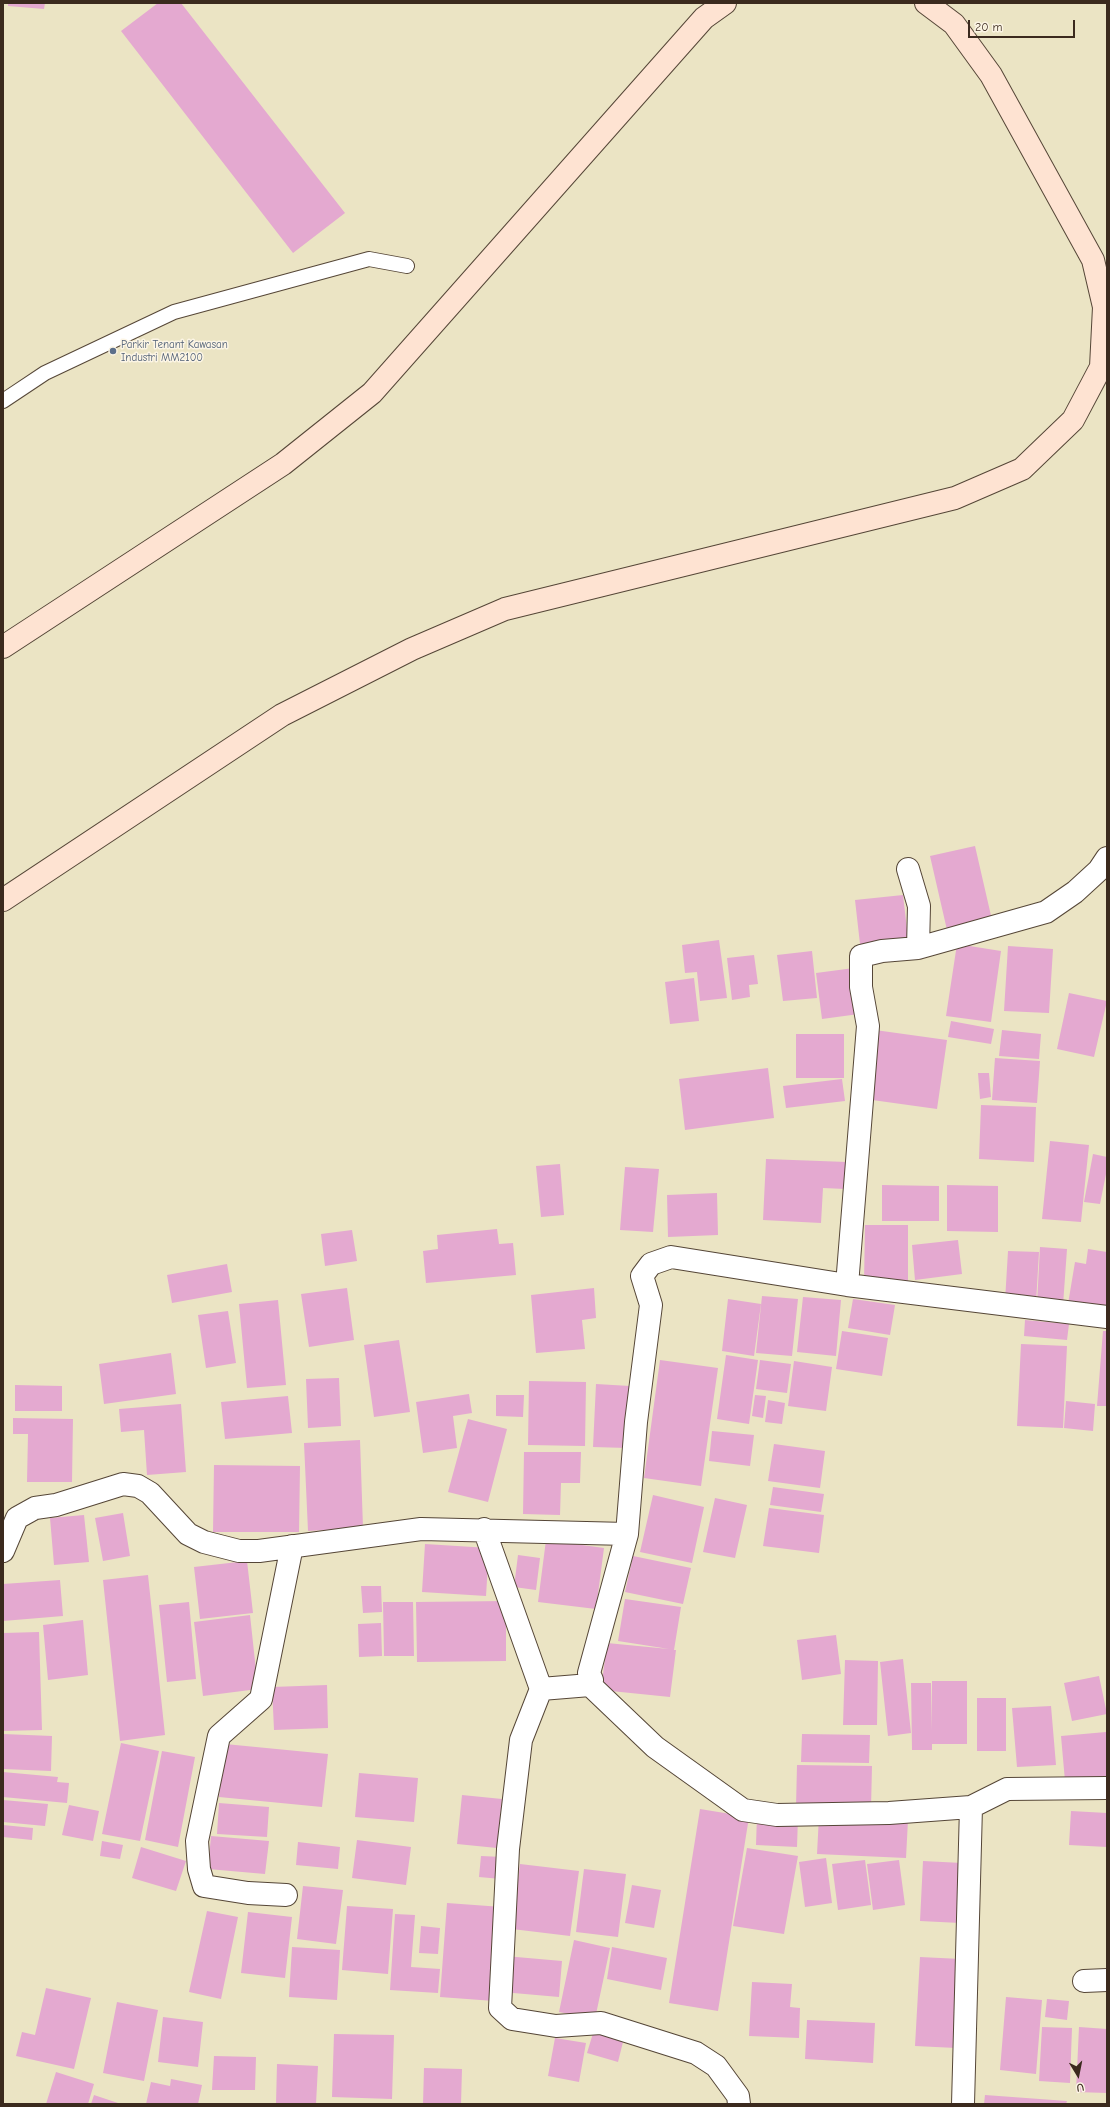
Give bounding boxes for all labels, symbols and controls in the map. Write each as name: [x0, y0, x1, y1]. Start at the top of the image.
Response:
scale bar: [970, 12, 1077, 38]
text: 20 m: [975, 20, 1003, 34]
place label: Parkir Tenant Kawasan Industri MM2100: [121, 338, 228, 364]
marker: Parkir Tenant Kawasan Industri MM2100: [108, 346, 118, 356]
north arrow: [1058, 2055, 1098, 2095]
text: U: [1075, 2080, 1085, 2094]

